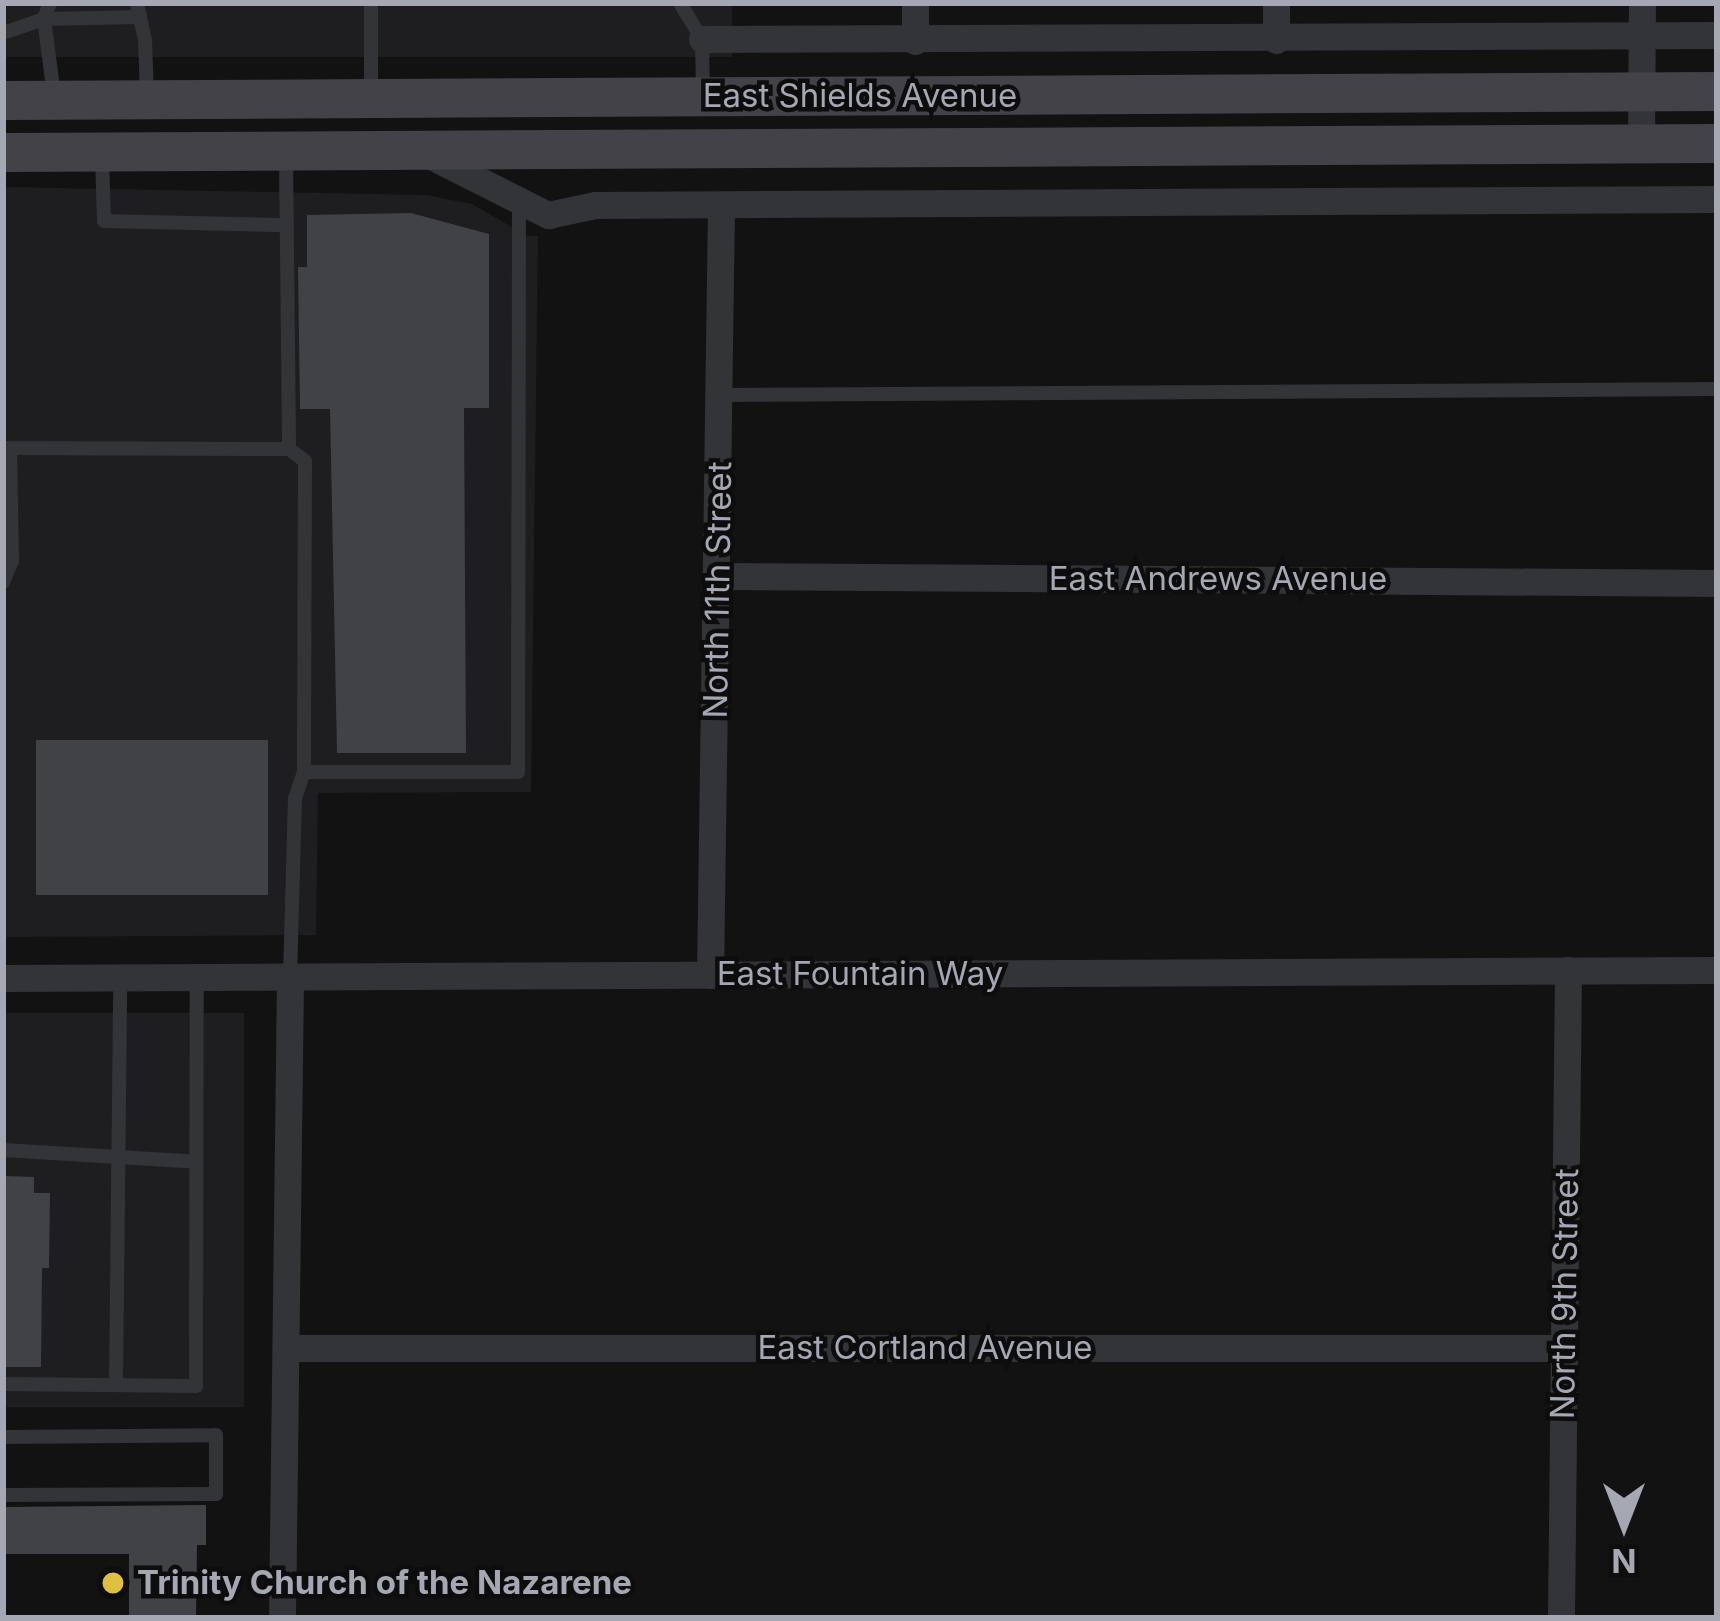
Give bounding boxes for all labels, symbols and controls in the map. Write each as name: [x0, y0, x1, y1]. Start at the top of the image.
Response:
street label: East Shields Avenue: [703, 76, 1017, 116]
street label: North 11th Street: [696, 461, 740, 719]
street label: East Andrews Avenue: [1049, 559, 1387, 599]
street label: East Fountain Way: [717, 954, 1003, 994]
street label: North 9th Street: [1543, 1168, 1587, 1420]
street label: East Cortland Avenue: [758, 1328, 1092, 1368]
north arrow: [1564, 1465, 1684, 1585]
text: N: [1611, 1541, 1637, 1581]
place label: Trinity Church of the Nazarene: [137, 1563, 632, 1603]
marker: Trinity Church of the Nazarene: [100, 1570, 126, 1596]

